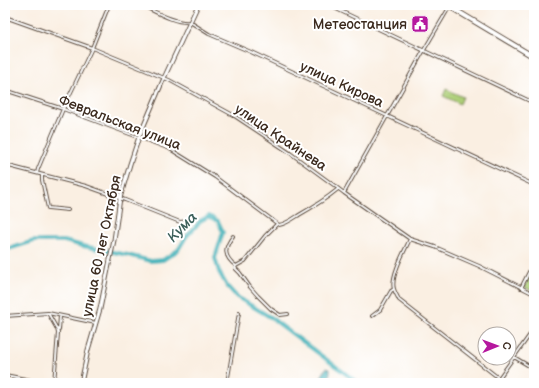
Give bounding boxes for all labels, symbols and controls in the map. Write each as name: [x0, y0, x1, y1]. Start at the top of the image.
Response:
public building icon: Метеостанция: [410, 14, 430, 34]
place label: Метеостанция: [313, 16, 407, 33]
street label: улица Кирова: [297, 58, 387, 112]
street label: Февральская улица: [56, 91, 184, 154]
street label: улица Крайнева: [232, 100, 330, 175]
street label: улица 60 лет Октября: [78, 174, 125, 318]
water label: Кума: [163, 208, 202, 247]
north arrow: [477, 326, 517, 366]
text: С: [500, 342, 513, 350]

